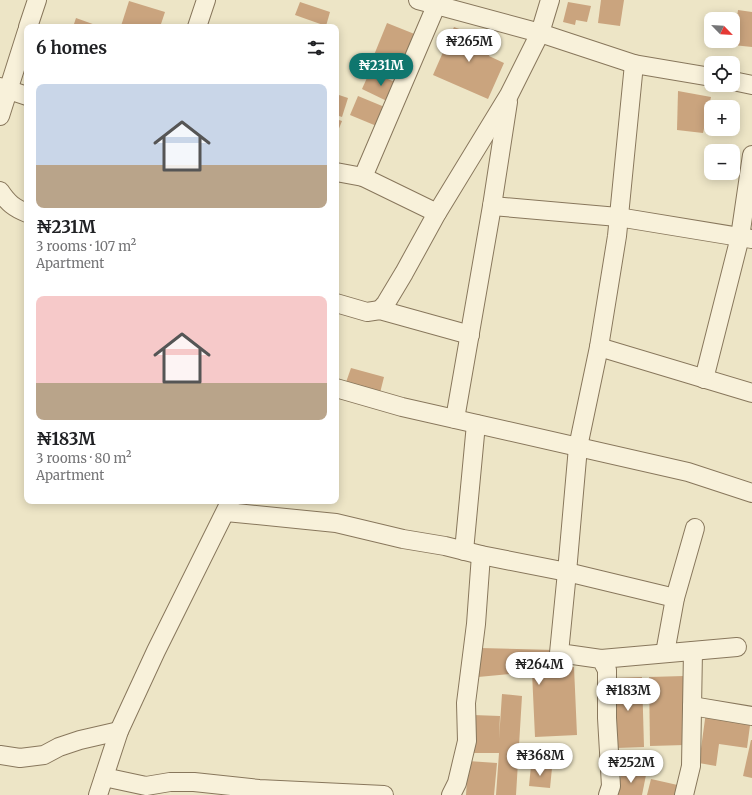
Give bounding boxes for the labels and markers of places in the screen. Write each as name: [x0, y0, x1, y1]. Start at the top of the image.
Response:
pin: ₦265M: [441, 29, 497, 63]
pin: ₦231M: [353, 53, 409, 87]
pin: ₦264M: [511, 652, 567, 686]
pin: ₦183M: [600, 678, 656, 712]
pin: ₦368M: [512, 743, 568, 777]
pin: ₦252M: [603, 750, 659, 784]

